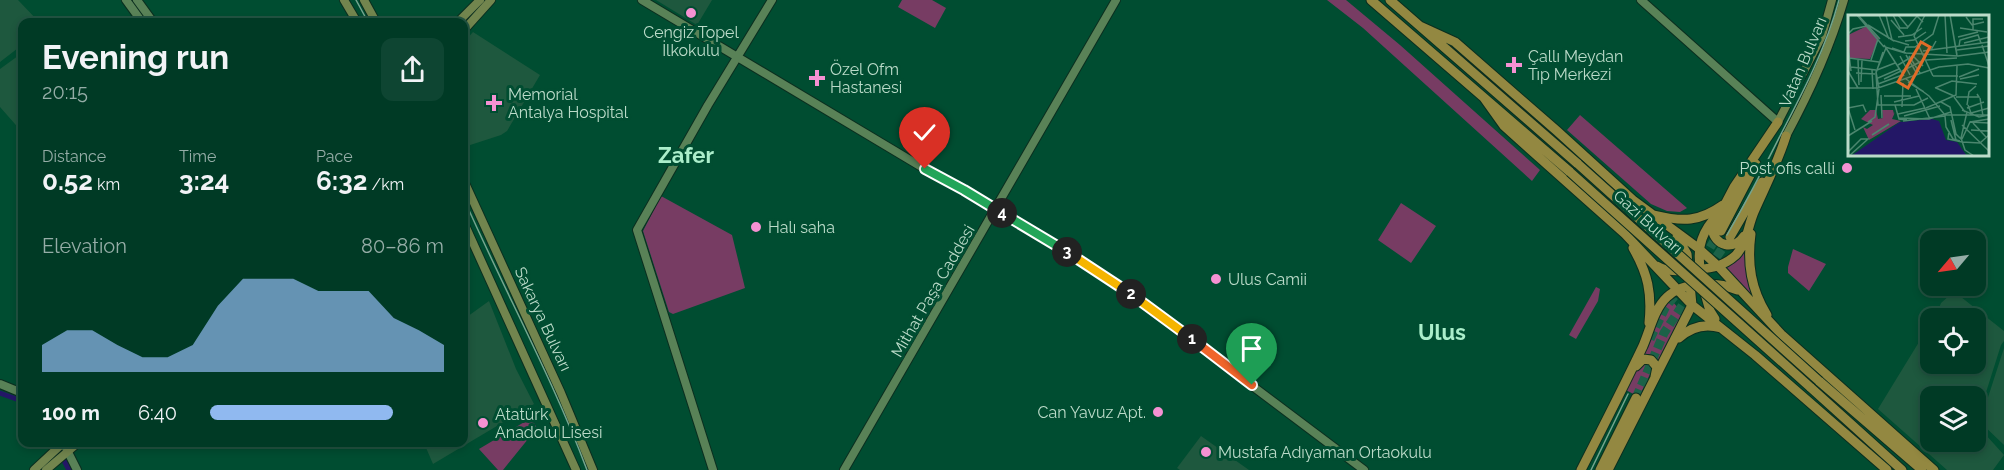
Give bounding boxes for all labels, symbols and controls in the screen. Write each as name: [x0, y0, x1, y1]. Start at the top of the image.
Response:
marker: Cengiz Topel İlkokulu: [684, 6, 698, 20]
street label: Vatan Bulvarı: [1775, 14, 1831, 110]
inset map: [1848, 15, 1989, 156]
place label: Cengiz Topel İlkokulu: [643, 23, 739, 60]
text: Evening run: [42, 38, 229, 77]
button: share: [381, 38, 444, 101]
place label: Çallı Meydan Tıp Merkezi: [1528, 47, 1623, 84]
marker: Çallı Meydan Tıp Merkezi: [1505, 56, 1523, 74]
place label: Özel Ofm Hastanesi: [830, 59, 902, 97]
marker: Özel Ofm Hastanesi: [808, 69, 826, 87]
text: 20:15: [42, 80, 88, 104]
place label: Memorial Antalya Hospital: [508, 85, 629, 122]
marker: Memorial Antalya Hospital: [485, 94, 503, 112]
pin: [899, 107, 950, 169]
icon: check: [908, 116, 941, 149]
district label: Zafer: [658, 142, 714, 168]
text: Distance: [42, 147, 106, 166]
text: Time: [179, 147, 216, 166]
text: Pace: [316, 147, 353, 166]
place label: Post ofis calli: [1740, 159, 1835, 178]
marker: Post ofis calli: [1840, 161, 1854, 175]
text: 0.52: [42, 166, 93, 196]
text: 3:24: [179, 166, 229, 196]
text: 6:32: [316, 166, 367, 196]
text: km: [93, 175, 120, 194]
text: /km: [367, 175, 404, 194]
street label: Gazi Bulvarı: [1610, 186, 1686, 258]
pin: 4: [987, 198, 1017, 228]
text: 4: [997, 203, 1007, 222]
place label: Halı saha: [768, 218, 835, 237]
marker: Halı saha: [749, 220, 763, 234]
street label: Mithat Paşa Caddesi: [887, 221, 979, 361]
north arrow: [1920, 230, 1986, 296]
map controls: [1920, 230, 1986, 452]
text: Elevation: [42, 234, 127, 258]
text: 80–86 m: [361, 234, 444, 258]
pin: 3: [1052, 237, 1082, 267]
text: 3: [1063, 242, 1071, 261]
street label: Sakarya Bulvarı: [511, 264, 575, 374]
place label: Ulus Camii: [1228, 270, 1307, 289]
marker: Ulus Camii: [1209, 272, 1223, 286]
pin: 2: [1116, 279, 1146, 309]
text: 2: [1126, 284, 1136, 303]
button: locate: [1920, 308, 1986, 374]
district label: Ulus: [1418, 319, 1466, 345]
pin: [1226, 323, 1277, 385]
pin: 1: [1177, 324, 1207, 354]
text: 1: [1188, 329, 1196, 348]
icon: arrive: [1235, 332, 1268, 365]
button: layers: [1920, 386, 1986, 452]
text: 100 m: [42, 401, 100, 425]
text: 6:40: [138, 401, 177, 425]
place label: Can Yavuz Apt.: [1038, 403, 1146, 422]
place label: Atatürk Anadolu Lisesi: [495, 405, 602, 442]
marker: Can Yavuz Apt.: [1151, 405, 1165, 419]
marker: Atatürk Anadolu Lisesi: [476, 416, 490, 430]
place label: Mustafa Adıyaman Ortaokulu: [1218, 443, 1432, 462]
marker: Mustafa Adıyaman Ortaokulu: [1199, 445, 1213, 459]

